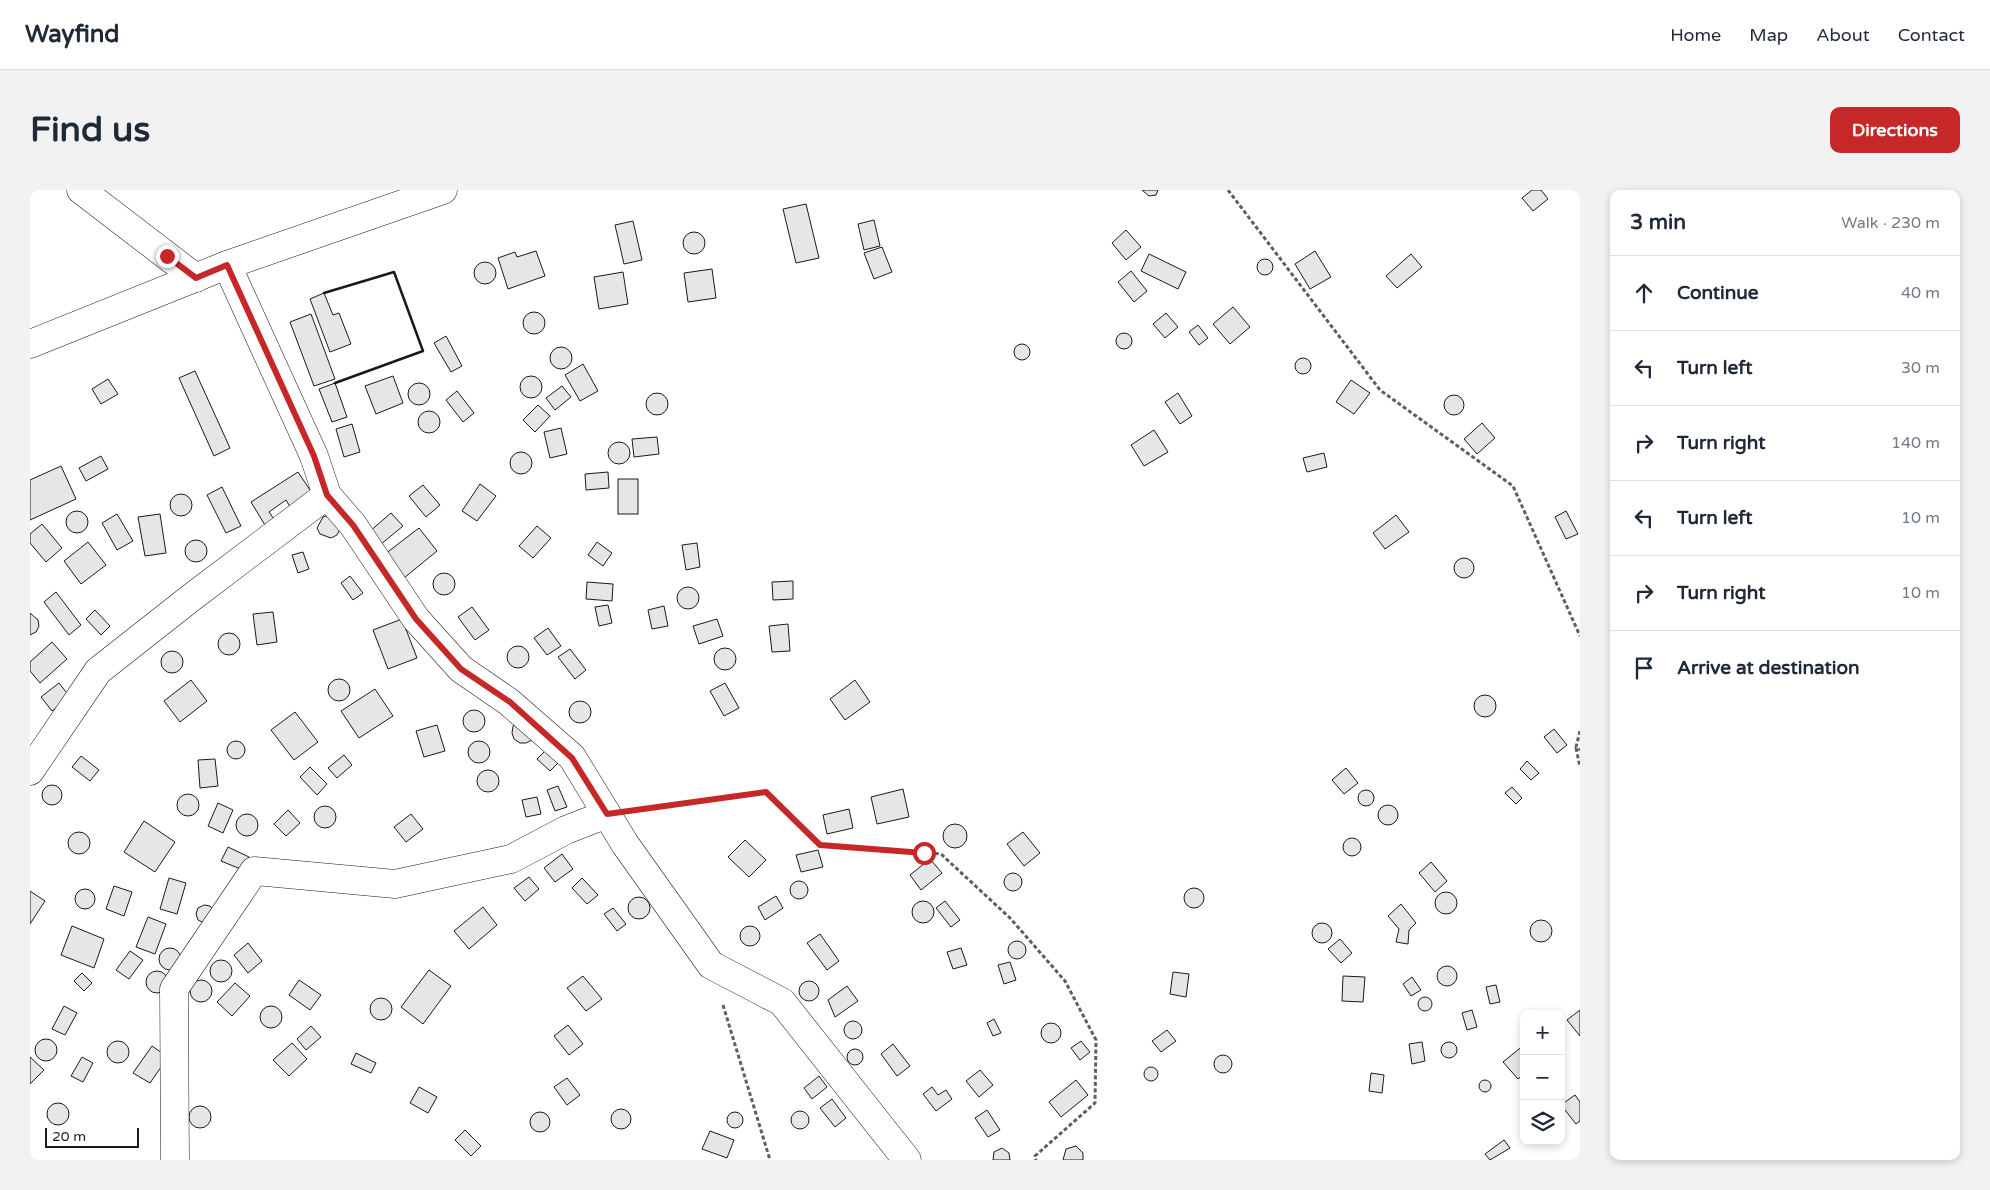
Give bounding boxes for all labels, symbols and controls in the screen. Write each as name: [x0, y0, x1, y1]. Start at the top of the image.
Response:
text: Wayfind: [25, 20, 120, 49]
text: Home: [1670, 24, 1721, 46]
text: Map: [1749, 24, 1788, 46]
text: About: [1816, 24, 1870, 46]
text: Contact: [1898, 24, 1965, 46]
button: Directions: [1830, 107, 1960, 153]
text: Find us: [30, 109, 150, 151]
text: 3 min: [1630, 210, 1686, 235]
text: Walk · 230 m: [1841, 213, 1940, 233]
route end: [156, 245, 179, 268]
icon: ahead: [1630, 279, 1658, 307]
text: Continue: [1677, 282, 1759, 304]
text: 40 m: [1901, 283, 1940, 303]
icon: left: [1630, 354, 1658, 382]
text: Turn left: [1677, 357, 1753, 379]
text: 30 m: [1901, 358, 1940, 378]
icon: right: [1630, 429, 1658, 457]
text: Turn right: [1677, 432, 1765, 454]
text: 140 m: [1891, 433, 1940, 453]
icon: left: [1630, 504, 1658, 532]
text: Turn left: [1677, 507, 1753, 529]
text: 10 m: [1901, 508, 1940, 528]
icon: right: [1630, 579, 1658, 607]
text: Turn right: [1677, 582, 1765, 604]
text: 10 m: [1901, 583, 1940, 603]
icon: arrive: [1630, 654, 1658, 682]
text: Arrive at destination: [1677, 657, 1860, 679]
route start: [913, 842, 936, 865]
map controls: [1520, 1010, 1565, 1145]
button: +: [1520, 1010, 1565, 1055]
button: −: [1520, 1055, 1565, 1100]
button: layers: [1520, 1100, 1565, 1145]
scale bar: [45, 1125, 139, 1148]
text: 20 m: [52, 1128, 86, 1145]

